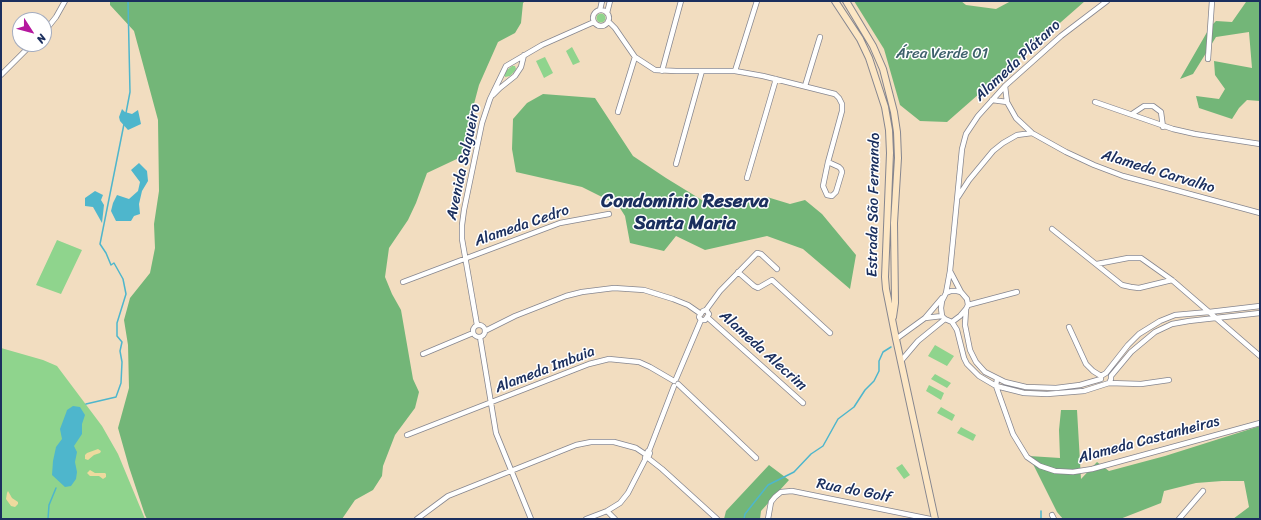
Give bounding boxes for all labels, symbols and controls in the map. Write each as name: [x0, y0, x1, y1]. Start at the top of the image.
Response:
north arrow: [12, 12, 52, 52]
street label: Alameda Plátano: [971, 17, 1065, 105]
text: N: [31, 30, 51, 47]
park label: Área Verde 01: [896, 45, 988, 63]
street label: Avenida Salgueiro: [443, 102, 485, 222]
street label: Estrada São Fernando: [864, 133, 884, 277]
street label: Alameda Carvalho: [1099, 146, 1217, 198]
district label: Condomínio Reserva Santa Maria: [601, 191, 769, 235]
street label: Alameda Cedro: [472, 201, 572, 251]
street label: Alameda Alecrim: [716, 307, 810, 395]
street label: Alameda Imbuia: [493, 343, 597, 397]
street label: Alameda Castanheiras: [1077, 413, 1221, 467]
street label: Rua do Golf: [815, 475, 893, 507]

